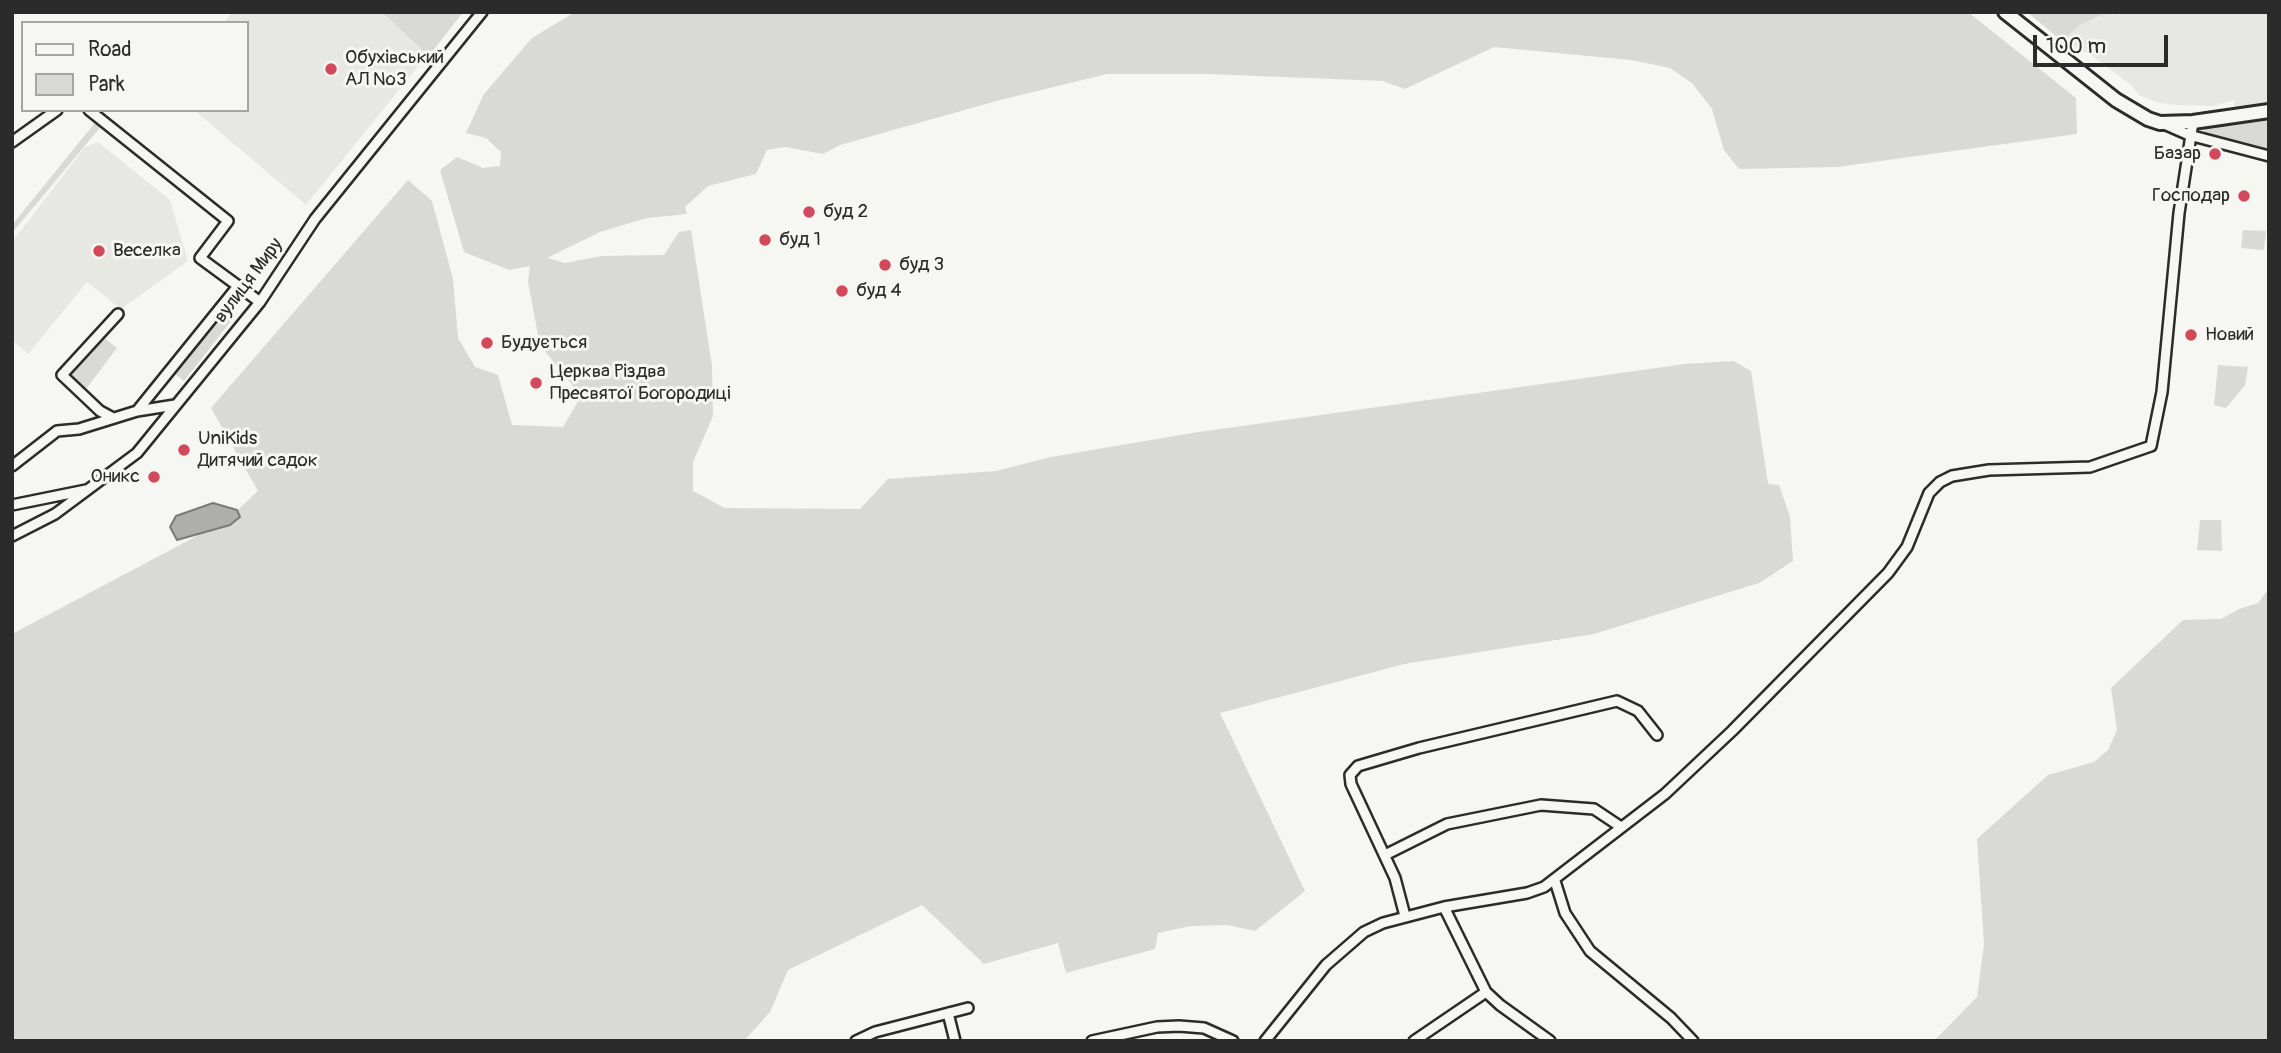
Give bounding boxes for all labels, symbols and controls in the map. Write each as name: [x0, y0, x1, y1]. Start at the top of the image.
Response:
legend: [21, 21, 248, 112]
scale bar: [2036, 21, 2171, 65]
text: 100 m: [2046, 33, 2106, 60]
text: Road: [88, 36, 132, 63]
place label: Обухівський АЛ №3: [345, 47, 444, 91]
marker: Обухівський АЛ №3: [323, 61, 339, 77]
text: Park: [88, 71, 125, 98]
place label: Базар: [2154, 143, 2201, 165]
marker: Базар: [2207, 146, 2223, 162]
place label: Господар: [2152, 185, 2230, 207]
marker: Господар: [2236, 188, 2252, 204]
place label: буд 2: [823, 201, 868, 223]
marker: буд 2: [801, 204, 817, 220]
place label: буд 1: [779, 229, 821, 251]
marker: буд 1: [757, 232, 773, 248]
street label: вулиця Миру: [210, 234, 288, 328]
place label: Веселка: [113, 240, 181, 262]
marker: Веселка: [91, 243, 107, 259]
place label: буд 3: [899, 254, 944, 276]
marker: буд 3: [877, 257, 893, 273]
place label: буд 4: [856, 280, 902, 302]
marker: буд 4: [834, 283, 850, 299]
place label: Новий: [2205, 324, 2254, 346]
marker: Новий: [2183, 327, 2199, 343]
place label: Будується: [501, 332, 587, 354]
marker: Будується: [479, 335, 495, 351]
place label: Церква Різдва Пресвятої Богородиці: [550, 361, 731, 405]
marker: Церква Різдва Пресвятої Богородиці: [528, 375, 544, 391]
place label: UniKids Дитячий садок: [198, 428, 317, 472]
marker: UniKids Дитячий садок: [176, 442, 192, 458]
place label: Оникс: [91, 466, 140, 488]
marker: Оникс: [146, 469, 162, 485]

